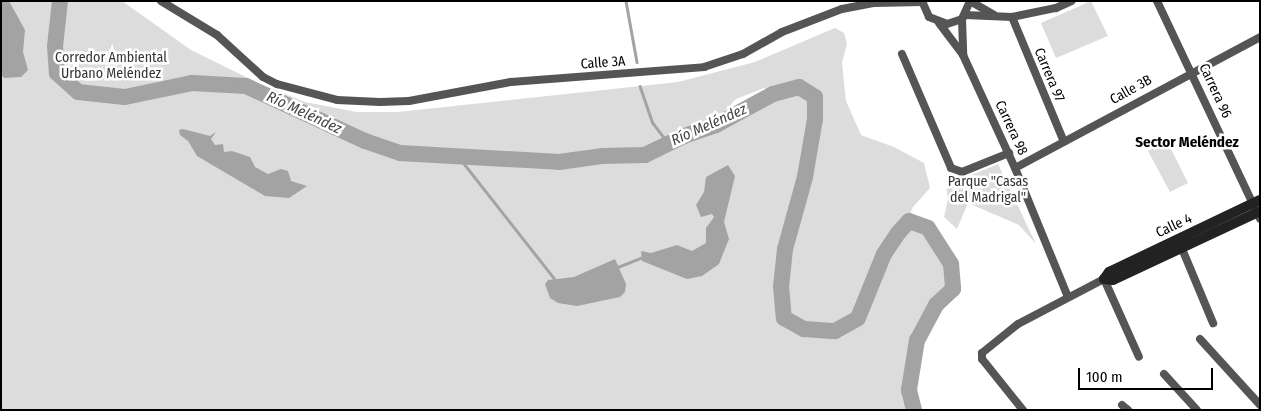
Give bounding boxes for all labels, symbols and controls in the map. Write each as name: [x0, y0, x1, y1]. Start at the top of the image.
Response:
street label: Carrera 97: [1030, 45, 1068, 105]
park label: Corredor Ambiental Urbano Meléndez: [55, 50, 167, 82]
street label: Calle 3A: [580, 53, 626, 73]
street label: Carrera 96: [1195, 61, 1235, 121]
street label: Calle 3B: [1107, 72, 1155, 108]
water label: Río Meléndez: [264, 88, 344, 138]
street label: Carrera 98: [991, 98, 1031, 158]
water label: Río Meléndez: [669, 100, 749, 150]
district label: Sector Meléndez: [1135, 134, 1239, 152]
park label: Parque "Casas del Madrigal": [948, 174, 1028, 206]
street label: Calle 4: [1153, 210, 1195, 242]
scale bar: [1081, 358, 1216, 390]
text: 100 m: [1086, 368, 1123, 386]

